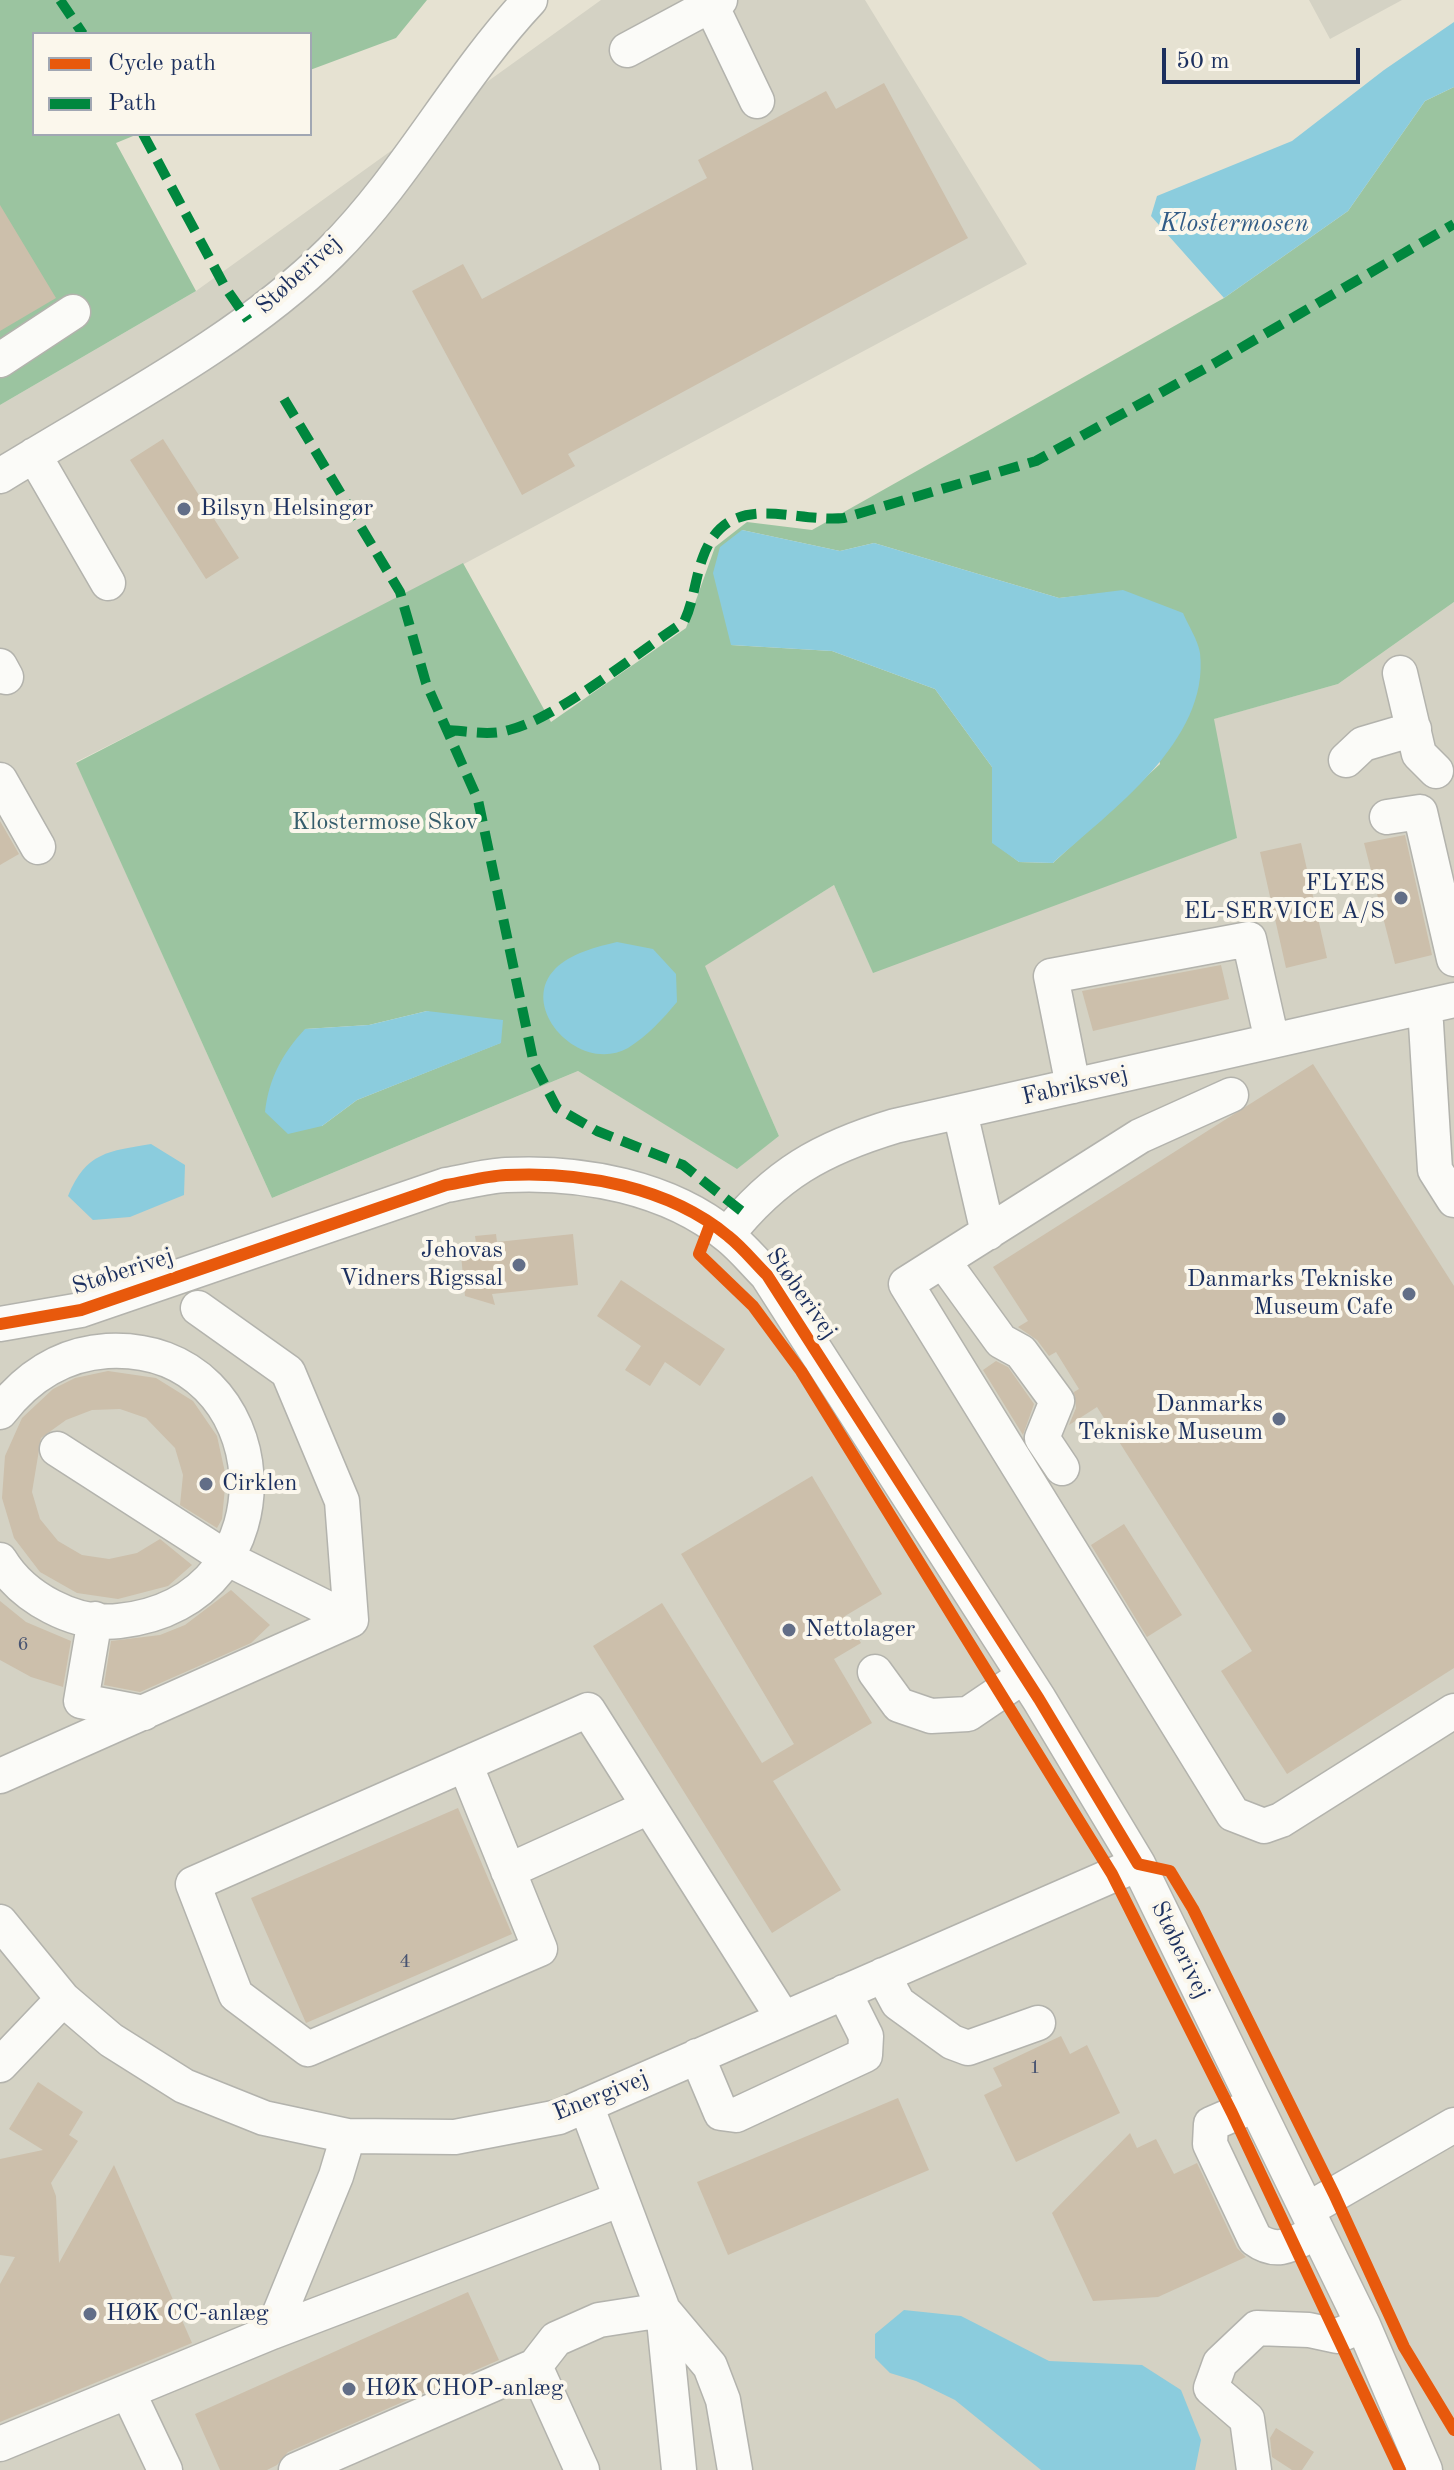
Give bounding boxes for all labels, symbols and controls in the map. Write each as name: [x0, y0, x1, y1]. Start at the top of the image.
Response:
legend: [32, 32, 312, 136]
scale bar: [1166, 32, 1364, 82]
text: 50 m: [1176, 50, 1230, 74]
text: Cycle path: [108, 52, 216, 76]
text: Path: [108, 92, 157, 116]
water label: Klostermosen: [1159, 208, 1309, 240]
street label: Støberivej: [250, 229, 348, 321]
place label: Bilsyn Helsingør: [200, 495, 373, 523]
marker: Bilsyn Helsingør: [175, 500, 193, 518]
park label: Klostermose Skov: [292, 809, 478, 837]
place label: FLYES EL-SERVICE A/S: [1183, 870, 1385, 926]
marker: FLYES EL-SERVICE A/S: [1392, 889, 1410, 907]
street label: Fabriksvej: [1019, 1060, 1131, 1112]
place label: Jehovas Vidners Rigssal: [340, 1237, 503, 1293]
street label: Støberivej: [69, 1242, 177, 1302]
street label: Støberivej: [759, 1243, 843, 1345]
marker: Jehovas Vidners Rigssal: [510, 1256, 528, 1274]
place label: Danmarks Tekniske Museum Cafe: [1187, 1266, 1393, 1322]
marker: Danmarks Tekniske Museum Cafe: [1400, 1285, 1418, 1303]
place label: Danmarks Tekniske Museum: [1078, 1391, 1263, 1447]
marker: Danmarks Tekniske Museum: [1270, 1410, 1288, 1428]
place label: Cirklen: [222, 1470, 297, 1498]
marker: Cirklen: [197, 1475, 215, 1493]
place label: Nettolager: [805, 1616, 915, 1644]
marker: Nettolager: [780, 1621, 798, 1639]
house number: 6: [17, 1633, 29, 1657]
street label: Støberivej: [1144, 1896, 1216, 2004]
house number: 4: [399, 1950, 411, 1974]
house number: 1: [1029, 2056, 1041, 2080]
street label: Energivej: [549, 2064, 653, 2128]
place label: HØK CC-anlæg: [106, 2300, 269, 2328]
marker: HØK CC-anlæg: [81, 2305, 99, 2323]
place label: HØK CHOP-anlæg: [365, 2375, 564, 2403]
marker: HØK CHOP-anlæg: [340, 2380, 358, 2398]

